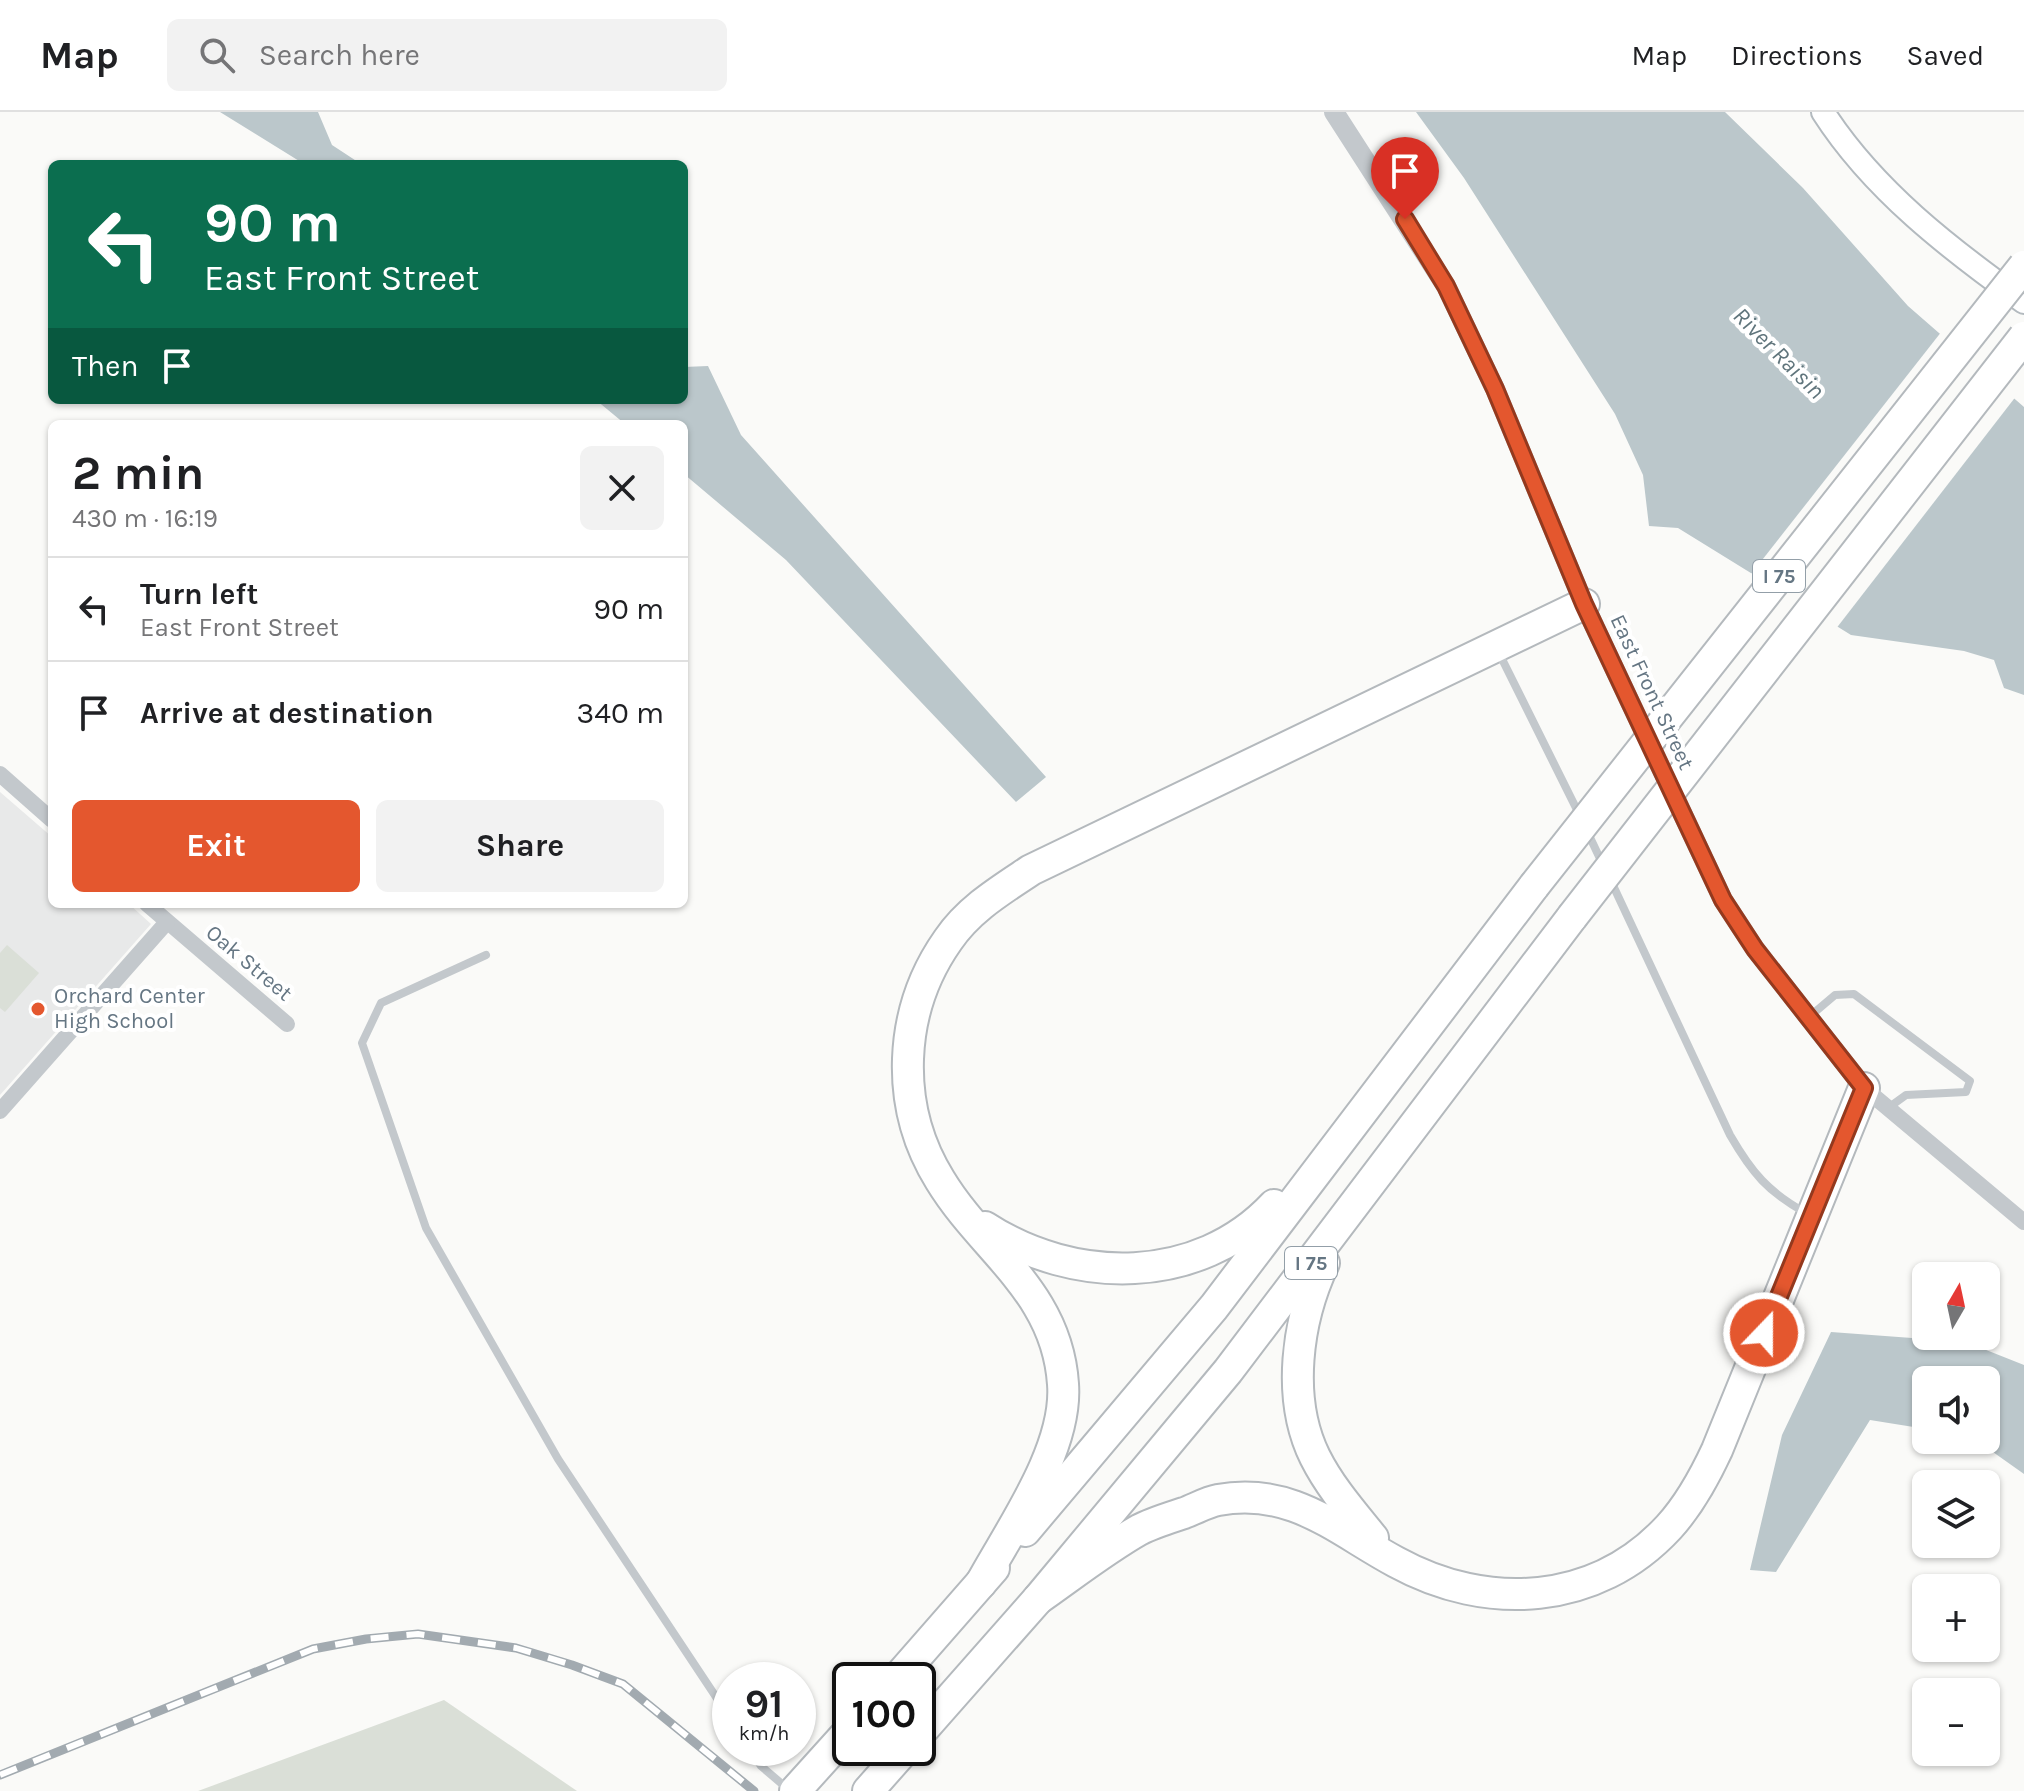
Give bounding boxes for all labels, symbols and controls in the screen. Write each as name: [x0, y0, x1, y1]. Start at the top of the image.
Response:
search box: [167, 19, 727, 91]
text: Map: [40, 33, 119, 78]
icon: search: [195, 33, 239, 77]
text: Search here: [259, 37, 420, 73]
text: Map: [1632, 39, 1687, 72]
text: Directions: [1731, 39, 1863, 72]
text: Saved: [1907, 39, 1984, 72]
pin: [1371, 137, 1439, 219]
icon: arrive: [1383, 149, 1427, 193]
text: 90 m: [204, 190, 341, 255]
icon: left: [72, 192, 176, 296]
text: East Front Street: [204, 257, 479, 299]
water label: River Raisin: [1727, 301, 1831, 405]
icon: arrive: [155, 344, 199, 388]
text: Then: [72, 348, 139, 384]
text: 2 min: [72, 445, 204, 501]
button: close: [580, 446, 664, 530]
text: 430 m · 16:19: [72, 503, 218, 534]
road number: I 75: [1753, 560, 1805, 592]
text: Turn left: [140, 576, 258, 612]
icon: left: [72, 587, 116, 631]
text: 90 m: [594, 591, 664, 627]
street label: East Front Street: [1605, 610, 1699, 774]
text: East Front Street: [140, 612, 339, 643]
icon: arrive: [72, 691, 116, 735]
text: Arrive at destination: [140, 695, 434, 731]
text: 340 m: [577, 695, 664, 731]
button: Exit: [72, 800, 360, 892]
button: Share: [376, 800, 664, 892]
street label: Oak Street: [201, 920, 297, 1006]
place label: Orchard Center High School: [54, 983, 205, 1034]
marker: Orchard Center High School: [29, 1000, 47, 1018]
road number: I 75: [1285, 1247, 1337, 1279]
north arrow: [1912, 1262, 2000, 1350]
map controls: [1912, 1262, 2000, 1766]
position arrow: [1722, 1291, 1806, 1375]
button: sound: [1912, 1366, 2000, 1454]
button: layers: [1912, 1470, 2000, 1558]
button: +: [1912, 1574, 2000, 1662]
speed limit sign: 100: [832, 1662, 936, 1766]
button: −: [1912, 1678, 2000, 1766]
text: 91: [745, 1680, 783, 1727]
text: km/h: [739, 1722, 789, 1745]

